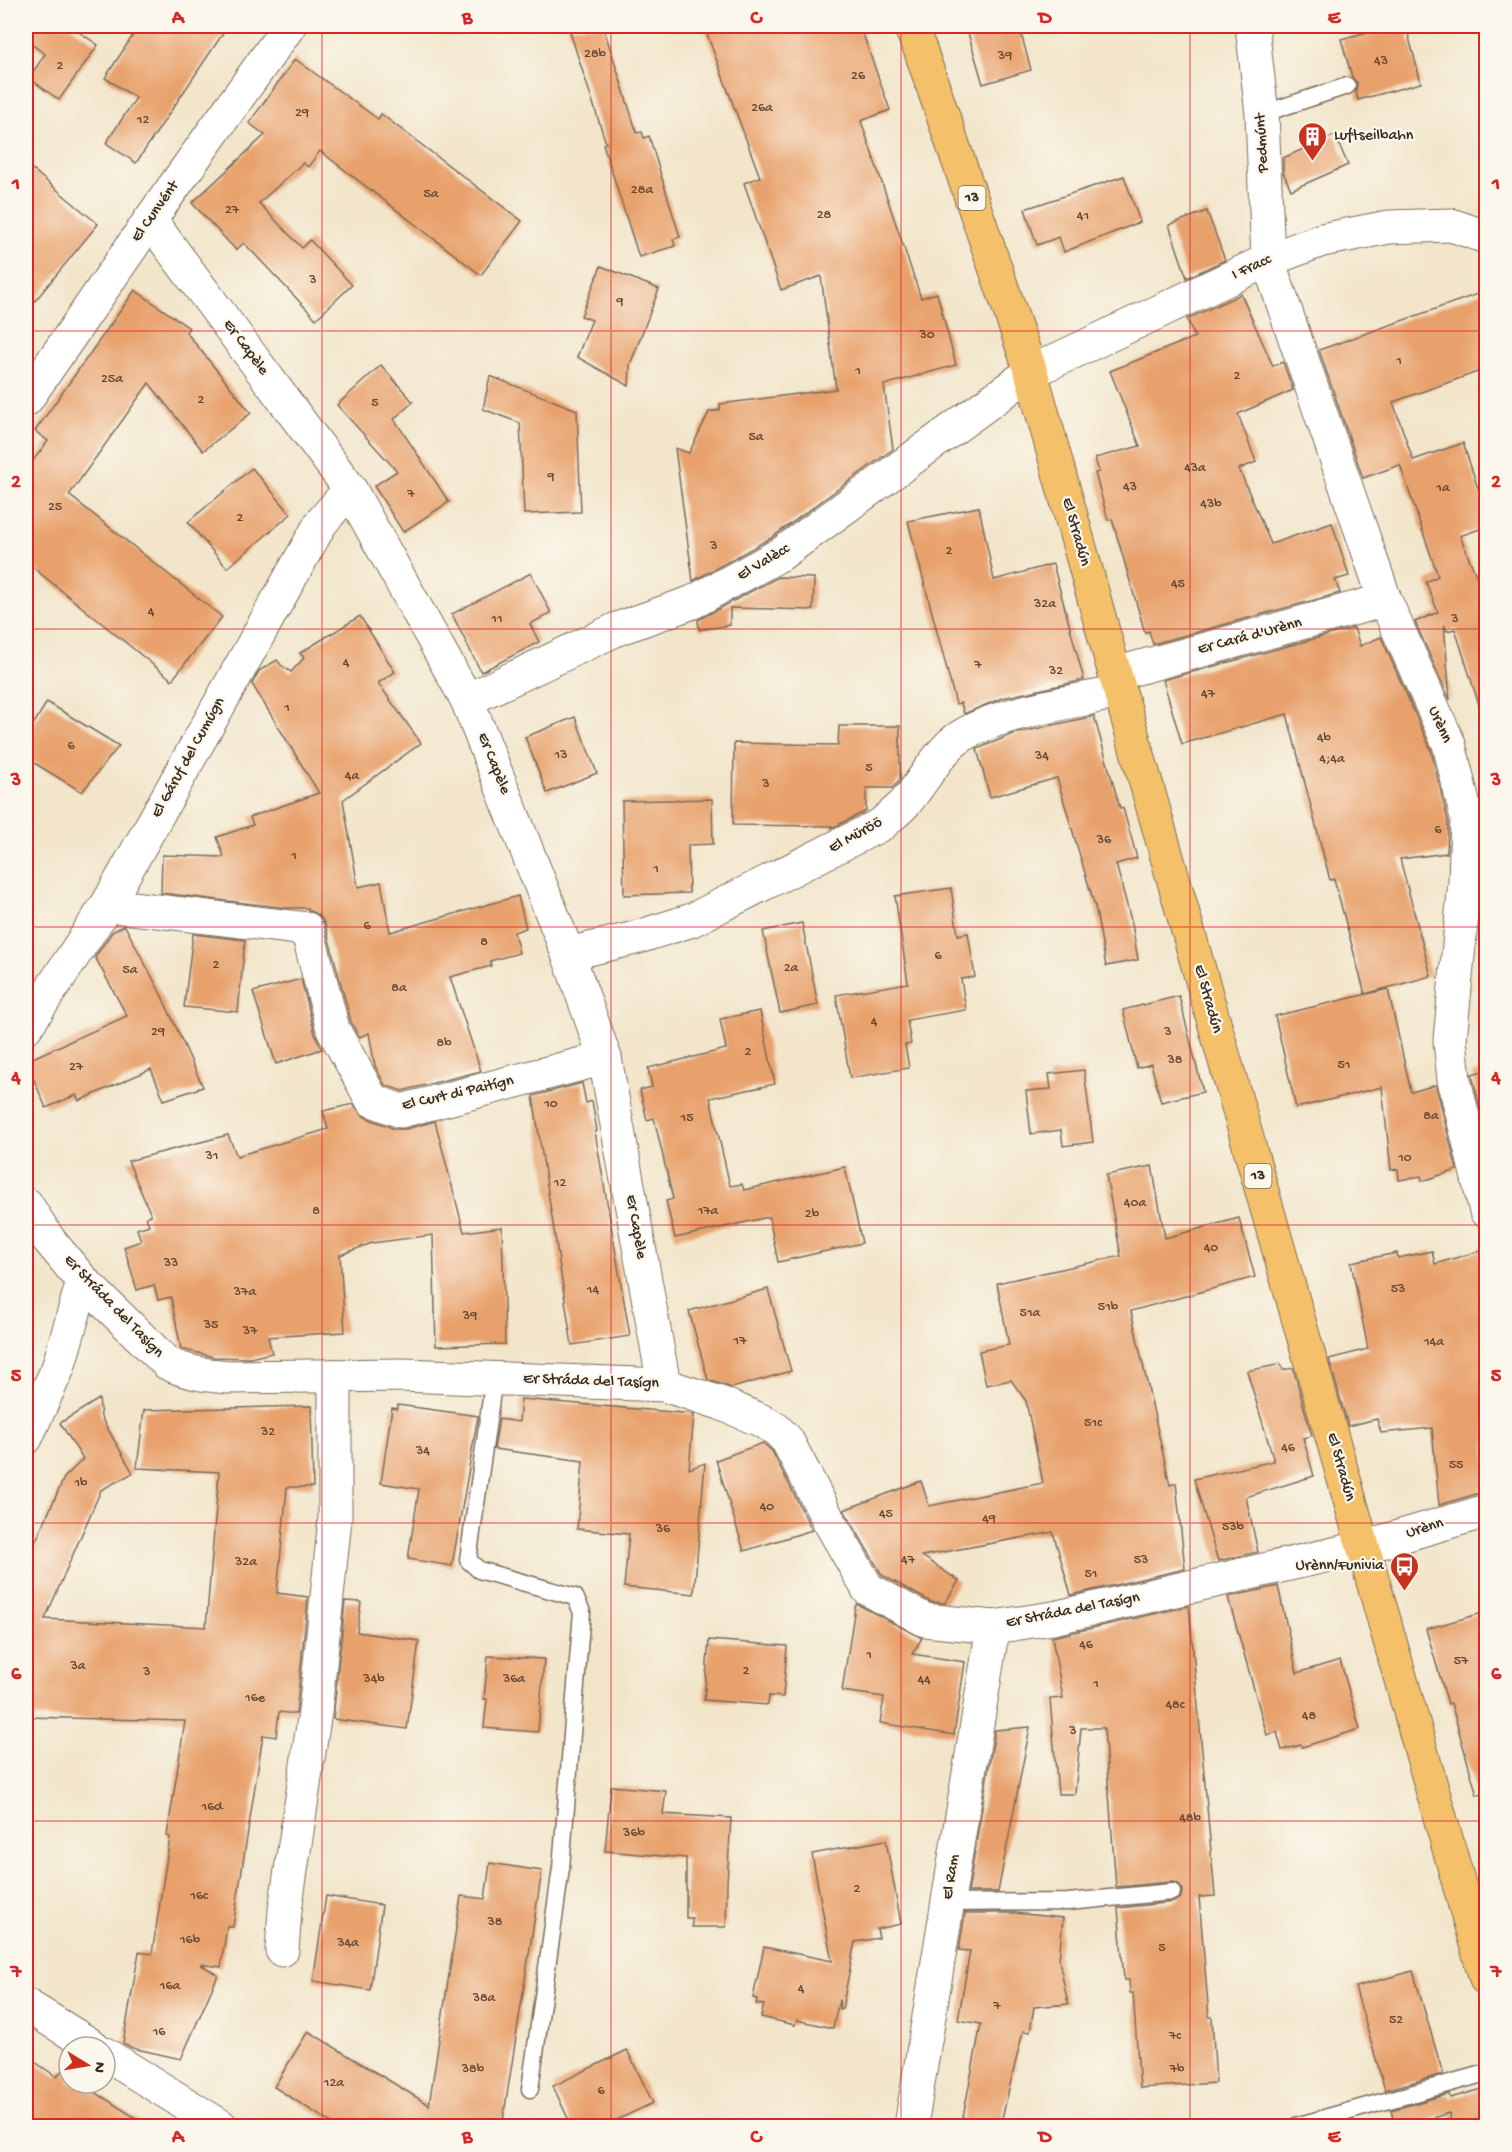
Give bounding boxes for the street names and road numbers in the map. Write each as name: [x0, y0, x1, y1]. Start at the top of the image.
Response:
street label: Pedmúnt: [1252, 111, 1274, 174]
street label: El Cunvént: [128, 176, 185, 246]
road number: 13: [958, 186, 986, 210]
street label: I Fracc: [1229, 250, 1275, 285]
street label: Er Capèle: [218, 316, 273, 380]
street label: El Stradún: [1056, 496, 1094, 569]
street label: El Valècc: [734, 540, 794, 586]
street label: Er Cará d'Urènn: [1196, 614, 1305, 660]
street label: El Gáruf del Cumúgn: [148, 694, 230, 822]
street label: Urènn: [1423, 704, 1456, 747]
street label: Er Capèle: [472, 730, 514, 798]
street label: El Müröö: [826, 814, 886, 858]
street label: El Stradún: [1188, 963, 1226, 1036]
street label: El Curt di Paitígn: [400, 1072, 516, 1116]
road number: 13: [1244, 1164, 1272, 1188]
street label: Er Capèle: [620, 1193, 650, 1261]
street label: Er Stráda del Tasígn: [59, 1251, 167, 1363]
street label: Er Stráda del Tasígn: [523, 1370, 660, 1394]
street label: El Stradún: [1321, 1431, 1359, 1504]
street label: Urènn: [1404, 1514, 1447, 1544]
street label: Er Stráda del Tasígn: [1004, 1589, 1142, 1633]
street label: El Ram: [939, 1852, 965, 1901]

